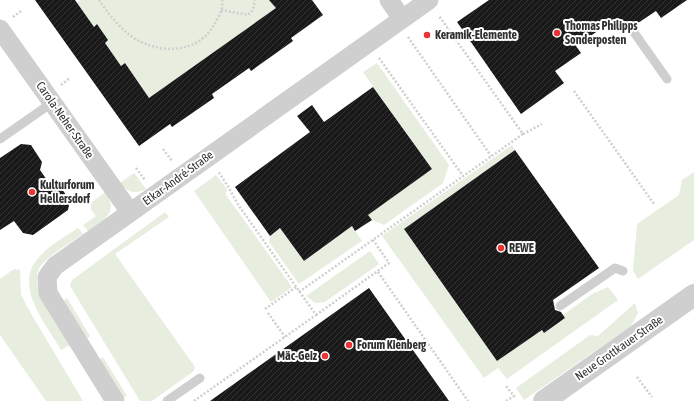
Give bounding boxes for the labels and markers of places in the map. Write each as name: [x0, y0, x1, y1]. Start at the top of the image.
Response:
place label: Thomas Philipps Sonderposten: [565, 19, 638, 47]
place label: Keramik-Elemente: [435, 28, 518, 42]
marker: Thomas Philipps Sonderposten: [552, 28, 562, 38]
marker: Keramik-Elemente: [422, 30, 432, 40]
place label: Kulturforum Hellersdorf: [40, 178, 95, 206]
marker: Kulturforum Hellersdorf: [27, 187, 37, 197]
place label: REWE: [509, 241, 534, 255]
marker: REWE: [496, 243, 506, 253]
place label: Forum Kienberg: [357, 338, 427, 352]
marker: Forum Kienberg: [344, 340, 354, 350]
place label: Mäc-Geiz: [277, 349, 318, 363]
marker: Mäc-Geiz: [320, 351, 330, 361]

